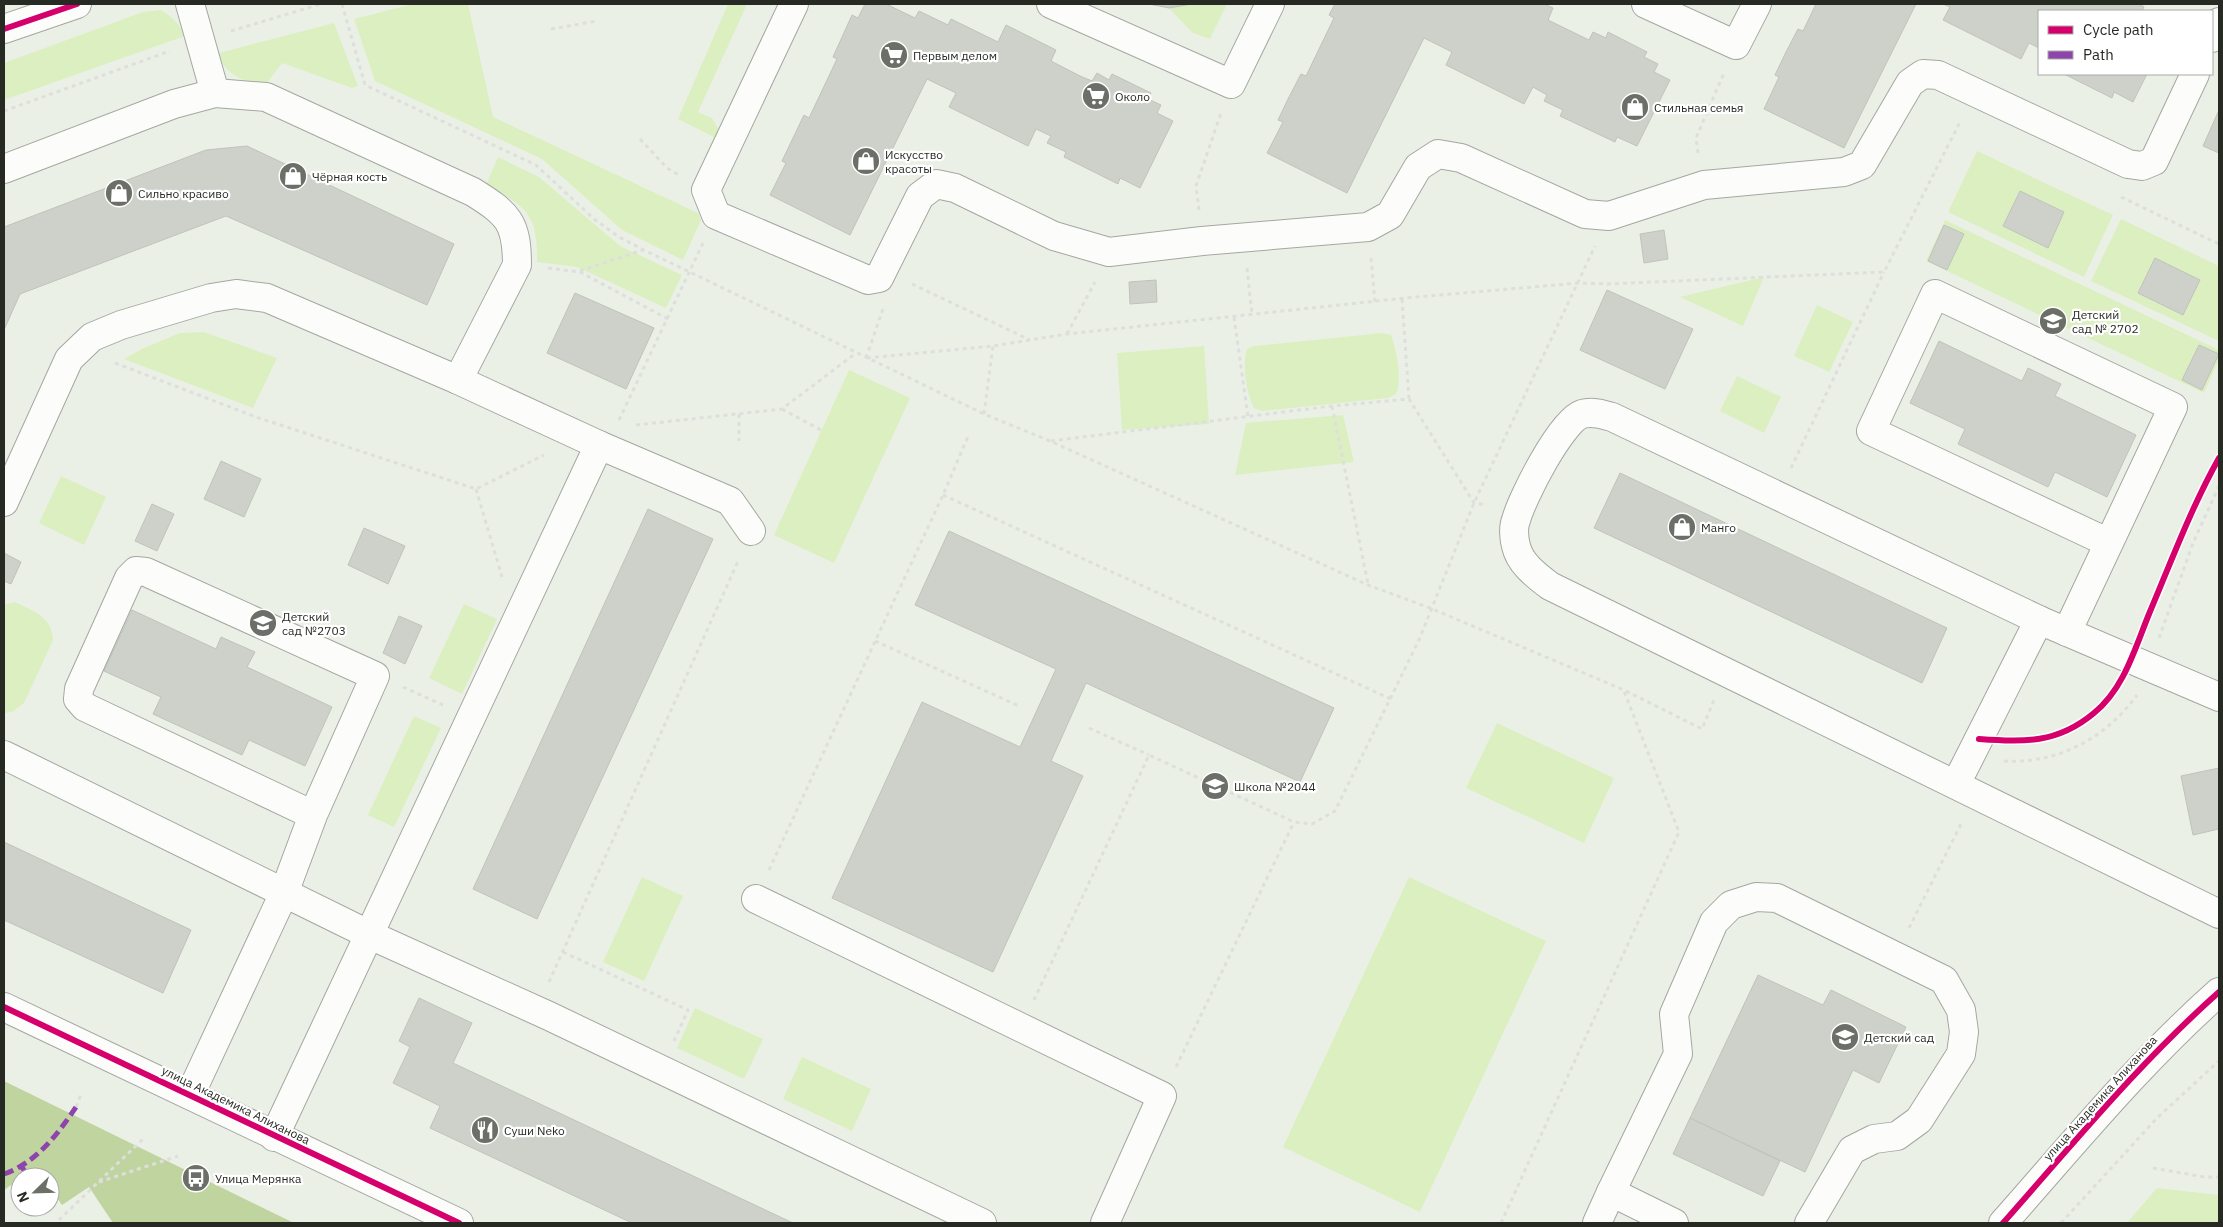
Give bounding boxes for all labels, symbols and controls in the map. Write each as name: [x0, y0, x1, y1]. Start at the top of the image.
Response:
legend: [2038, 10, 2213, 75]
text: Cycle path: [2083, 20, 2154, 39]
supermarket icon: Первым делом: [879, 40, 909, 70]
text: Path: [2083, 45, 2114, 64]
place label: Первым делом: [913, 48, 997, 63]
supermarket icon: Около: [1081, 81, 1111, 111]
place label: Около: [1115, 89, 1150, 104]
shop icon: Стильная семья: [1620, 92, 1650, 122]
place label: Стильная семья: [1654, 100, 1743, 115]
shop icon: Искусство красоты: [851, 146, 881, 176]
place label: Искусство красоты: [885, 147, 943, 176]
shop icon: Чёрная кость: [278, 161, 308, 191]
place label: Чёрная кость: [312, 169, 387, 184]
shop icon: Сильно красиво: [104, 178, 134, 208]
place label: Сильно красиво: [138, 186, 229, 201]
school or university icon: Детский сад № 2702: [2038, 306, 2068, 336]
place label: Детский сад № 2702: [2072, 307, 2139, 336]
shop icon: Манго: [1667, 512, 1697, 542]
place label: Манго: [1701, 520, 1736, 535]
school or university icon: Детский сад №2703: [248, 608, 278, 638]
place label: Детский сад №2703: [282, 609, 346, 638]
school or university icon: Школа №2044: [1200, 771, 1230, 801]
place label: Школа №2044: [1234, 779, 1316, 794]
school or university icon: Детский сад: [1830, 1022, 1860, 1052]
place label: Детский сад: [1864, 1030, 1934, 1045]
street label: улица Академика Алиханова: [2040, 1032, 2160, 1164]
street label: улица Академика Алиханова: [160, 1063, 313, 1148]
restaurant icon: Суши Neko: [470, 1115, 500, 1145]
place label: Суши Neko: [504, 1123, 565, 1138]
bus stop icon: Улица Мерянка: [181, 1163, 211, 1193]
north arrow: [10, 1167, 60, 1217]
place label: Улица Мерянка: [215, 1171, 302, 1186]
text: N: [13, 1189, 33, 1205]

